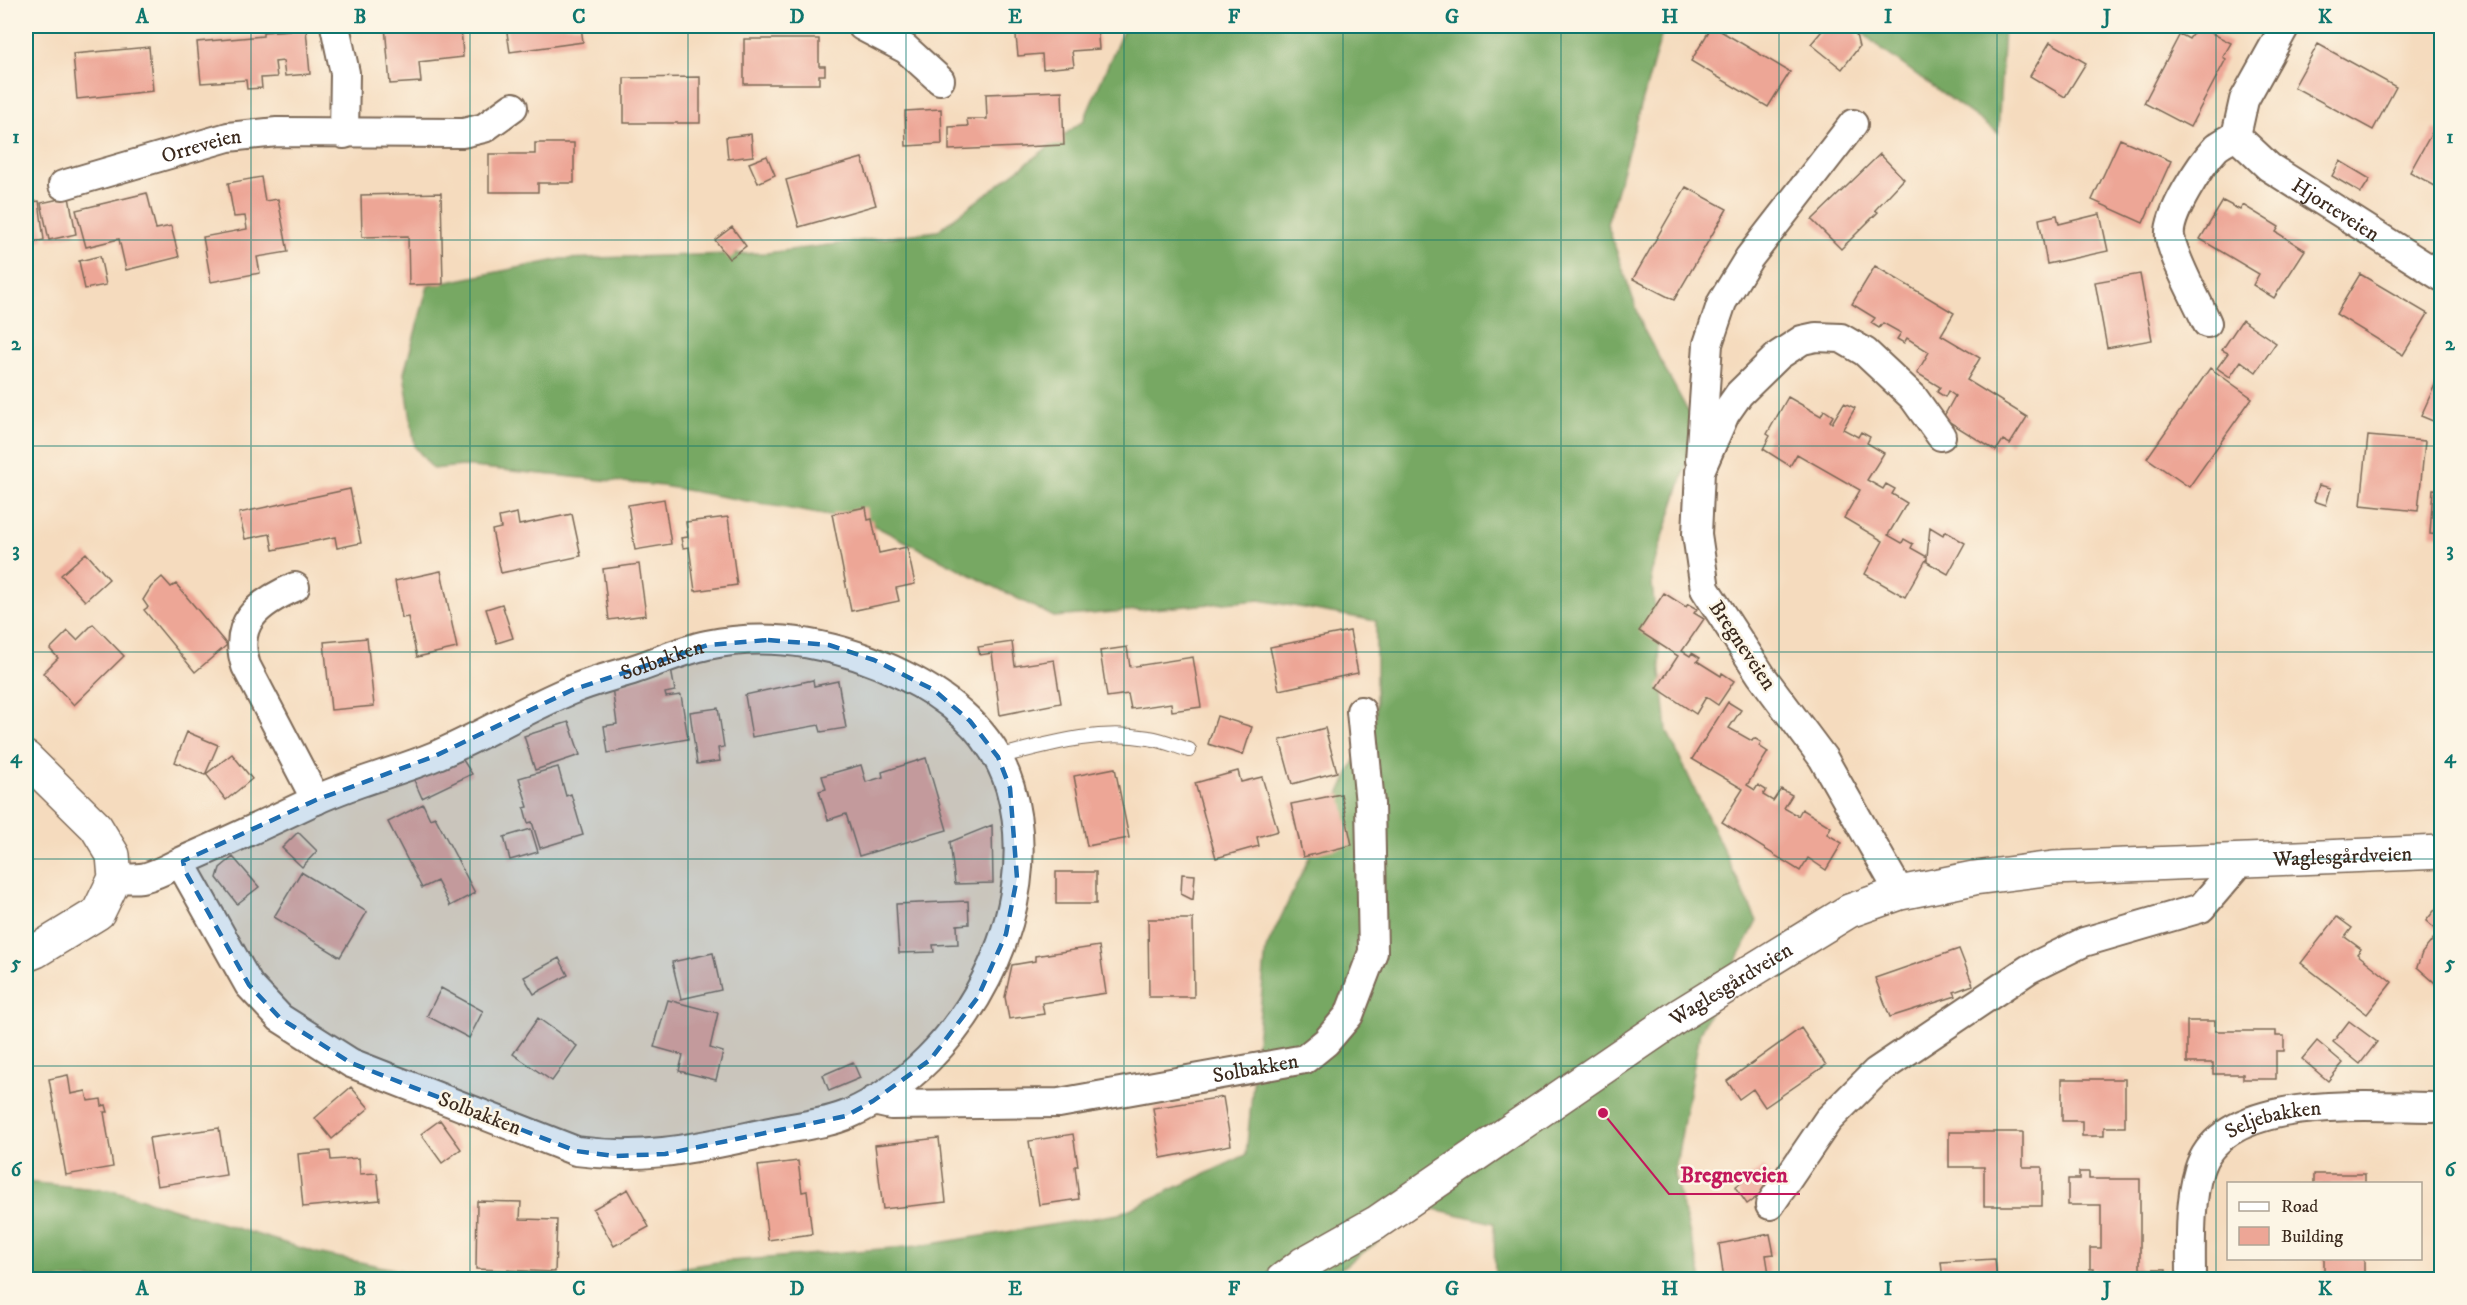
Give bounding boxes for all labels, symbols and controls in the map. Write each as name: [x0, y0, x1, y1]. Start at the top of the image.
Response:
text: A: [135, 5, 150, 30]
text: B: [354, 5, 366, 30]
text: C: [572, 5, 586, 30]
text: D: [790, 5, 805, 30]
text: E: [1008, 5, 1022, 30]
text: F: [1228, 5, 1241, 30]
text: G: [1445, 5, 1459, 30]
text: H: [1662, 5, 1679, 30]
text: I: [1884, 5, 1892, 30]
text: J: [2101, 5, 2111, 30]
text: K: [2318, 5, 2333, 30]
street label: Orreveien: [158, 124, 243, 170]
text: 1: [12, 125, 20, 150]
text: 1: [2446, 125, 2454, 150]
street label: Hjorteveien: [2287, 173, 2384, 248]
text: 2: [11, 332, 22, 357]
text: 2: [2445, 332, 2456, 357]
text: 3: [12, 538, 20, 563]
text: 3: [2446, 538, 2454, 563]
street label: Bregneveien: [1703, 596, 1782, 695]
street label: Solbakken: [618, 634, 707, 687]
text: 4: [10, 745, 23, 770]
text: 4: [2444, 745, 2457, 770]
street label: Waglesgårdveien: [2271, 841, 2413, 873]
street label: Waglesgårdveien: [1664, 937, 1797, 1033]
text: 5: [10, 951, 21, 976]
text: 5: [2444, 951, 2455, 976]
street label: Solbakken: [1211, 1048, 1301, 1089]
street label: Solbakken: [435, 1086, 525, 1142]
street label: Seljebakken: [2220, 1095, 2322, 1145]
callout: Bregneveien: [1669, 1154, 1800, 1194]
text: 6: [11, 1158, 23, 1183]
text: 6: [2445, 1158, 2457, 1183]
text: Bregneveien: [1680, 1162, 1788, 1189]
legend: [2227, 1182, 2422, 1260]
text: Road: [2281, 1196, 2318, 1218]
text: Building: [2281, 1226, 2343, 1248]
text: A: [135, 1277, 150, 1302]
text: B: [354, 1277, 366, 1302]
text: C: [572, 1277, 586, 1302]
text: D: [790, 1277, 805, 1302]
text: E: [1008, 1277, 1022, 1302]
text: F: [1228, 1277, 1241, 1302]
text: G: [1445, 1277, 1459, 1302]
text: H: [1662, 1277, 1679, 1302]
text: I: [1884, 1277, 1892, 1302]
text: J: [2101, 1277, 2111, 1302]
text: K: [2318, 1277, 2333, 1302]

